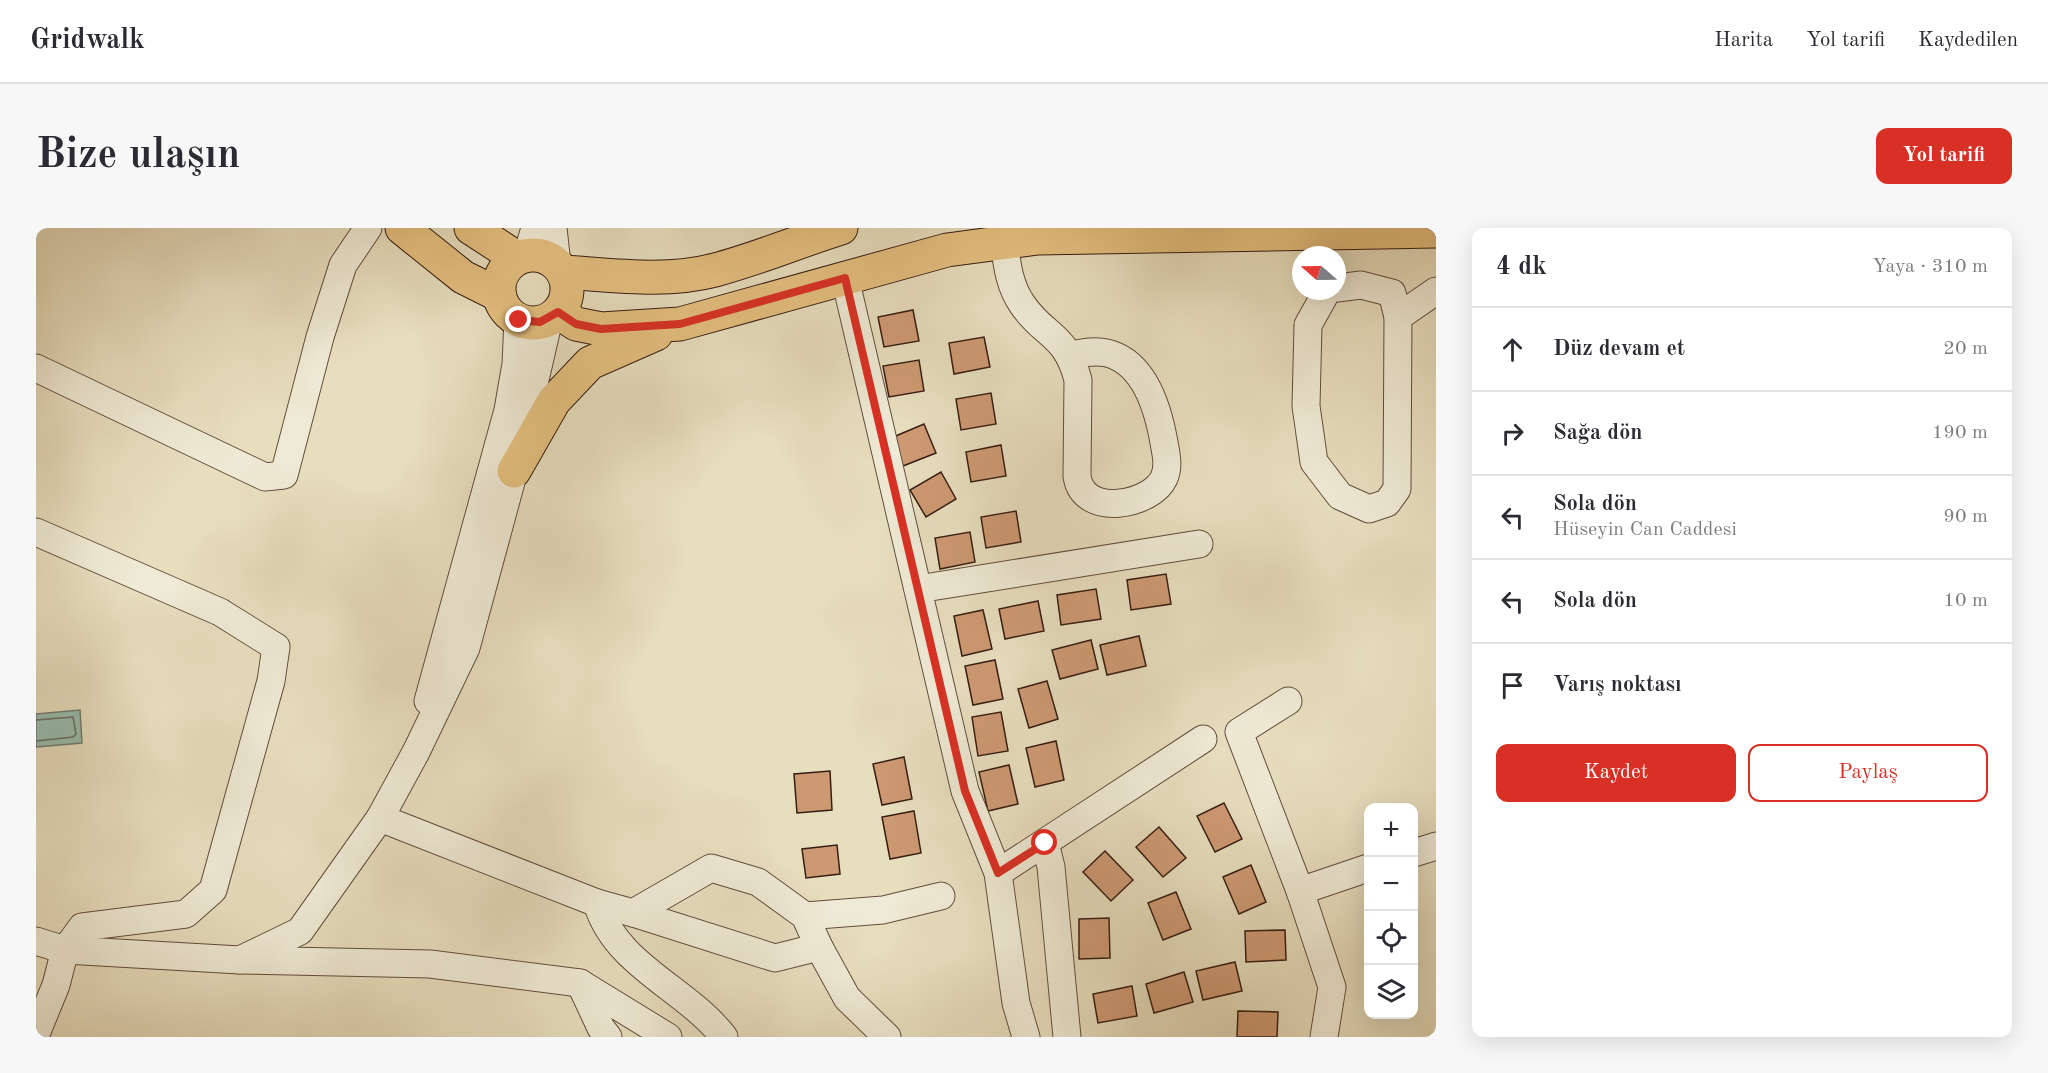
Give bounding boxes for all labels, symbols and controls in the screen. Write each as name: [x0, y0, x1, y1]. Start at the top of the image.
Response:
text: Gridwalk: [30, 27, 145, 55]
text: Harita: [1714, 30, 1773, 51]
text: Yol tarifi: [1806, 30, 1885, 51]
text: Kaydedilen: [1918, 30, 2018, 51]
button: Yol tarifi: [1876, 128, 2012, 184]
text: Bize ulaşın: [36, 135, 240, 177]
north arrow: [1292, 246, 1346, 300]
text: 4 dk: [1496, 254, 1547, 280]
text: Yaya · 310 m: [1872, 257, 1988, 277]
route end: [505, 306, 531, 332]
icon: ahead: [1496, 333, 1529, 366]
text: Düz devam et: [1553, 338, 1685, 360]
text: 20 m: [1943, 339, 1988, 359]
icon: right: [1496, 417, 1529, 450]
text: Sağa dön: [1553, 422, 1643, 444]
text: 190 m: [1932, 423, 1988, 443]
text: Sola dön: [1553, 493, 1637, 515]
icon: left: [1496, 501, 1529, 534]
text: 90 m: [1943, 507, 1988, 527]
text: Hüseyin Can Caddesi: [1553, 520, 1737, 540]
icon: left: [1496, 585, 1529, 618]
text: Sola dön: [1553, 590, 1637, 612]
text: 10 m: [1943, 591, 1988, 611]
icon: arrive: [1496, 669, 1529, 702]
text: Varış noktası: [1553, 674, 1682, 696]
button: Kaydet: [1496, 744, 1736, 802]
button: Paylaş: [1748, 744, 1988, 802]
map controls: [1364, 803, 1418, 1019]
button: +: [1364, 803, 1418, 857]
route start: [1031, 829, 1057, 855]
button: −: [1364, 857, 1418, 911]
button: locate: [1364, 911, 1418, 965]
button: layers: [1364, 965, 1418, 1019]

